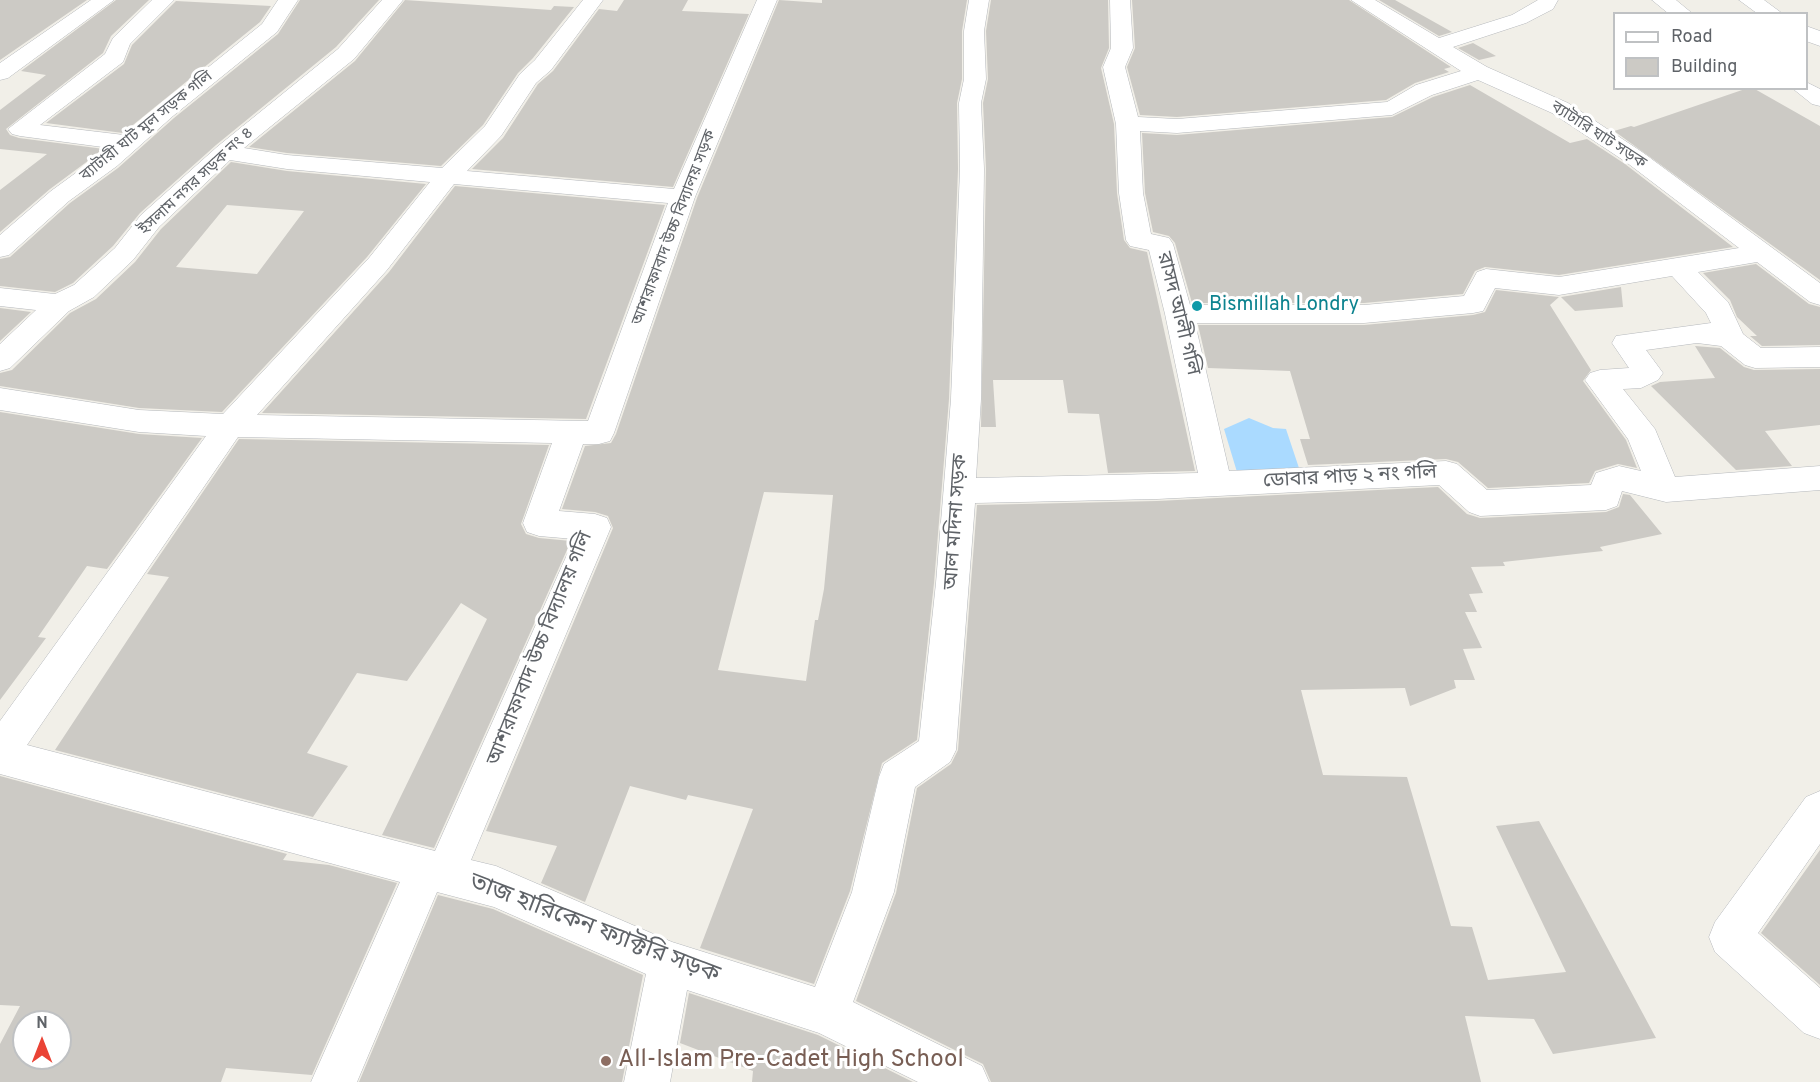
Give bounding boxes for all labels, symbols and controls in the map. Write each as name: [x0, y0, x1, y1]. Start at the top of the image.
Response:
legend: [1613, 12, 1808, 90]
text: Road: [1671, 26, 1713, 49]
text: Building: [1671, 56, 1737, 79]
street label: ব্যাটারী ঘাট মূল সড়ক গলি: [77, 68, 217, 186]
street label: ব্যাটারি ঘাট সড়ক: [1547, 98, 1649, 174]
street label: ইসলাম নগর সড়ক নং ৪: [136, 124, 258, 240]
street label: আশরাফাবাদ উচ্চ বিদ্যালয় সড়ক: [629, 128, 721, 328]
street label: রাসদ আলী গলি: [1150, 250, 1204, 378]
place label: Bismillah Londry: [1209, 294, 1359, 318]
marker: Bismillah Londry: [1190, 299, 1204, 313]
street label: আল মদিনা সড়ক: [940, 453, 974, 591]
street label: ডোবার পাড় ২ নং গলি: [1262, 461, 1438, 495]
street label: আশরাফাবাদ উচ্চ বিদ্যালয় গলি: [483, 529, 599, 769]
street label: তাজ হারিকেন ফ্যাক্টরি সড়ক: [465, 869, 723, 991]
north arrow: [12, 1010, 72, 1070]
text: N: [36, 1014, 48, 1034]
place label: All-Islam Pre-Cadet High School: [618, 1047, 964, 1075]
marker: All-Islam Pre-Cadet High School: [599, 1054, 613, 1068]

